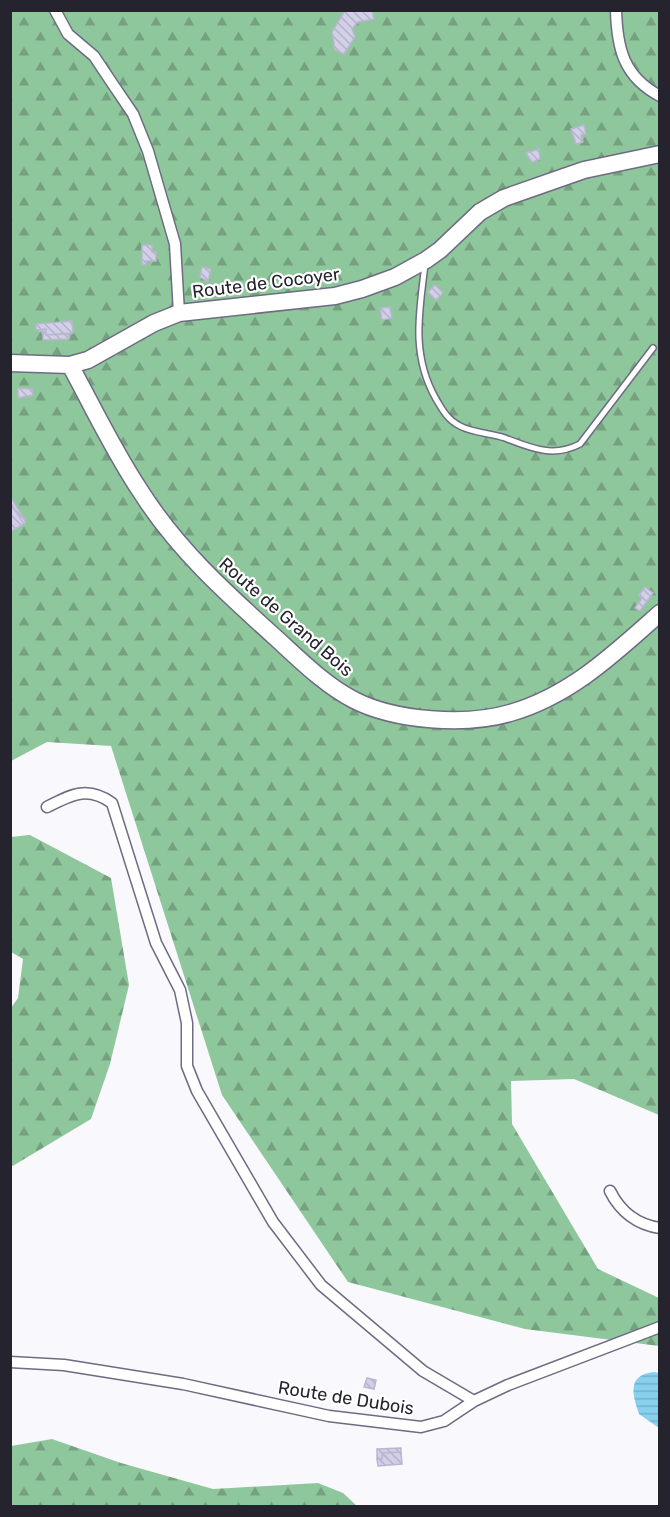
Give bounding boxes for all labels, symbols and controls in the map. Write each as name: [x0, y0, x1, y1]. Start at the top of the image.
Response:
street label: Route de Cocoyer: [191, 263, 341, 303]
street label: Route de Grand Bois: [214, 553, 358, 681]
street label: Route de Dubois: [276, 1376, 416, 1420]

